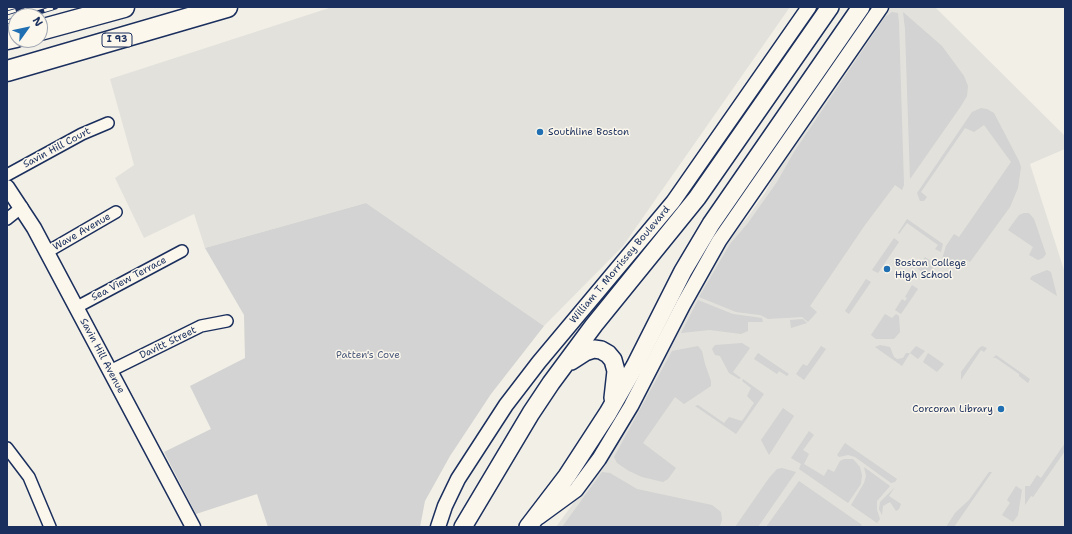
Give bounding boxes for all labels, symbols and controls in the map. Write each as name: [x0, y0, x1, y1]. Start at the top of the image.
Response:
north arrow: [8, 8, 48, 48]
text: N: [29, 14, 46, 29]
road number: I 93: [102, 33, 132, 47]
street label: Savin Hill Court: [21, 125, 93, 171]
place label: Southline Boston: [548, 126, 629, 138]
marker: Southline Boston: [535, 127, 545, 137]
street label: William T. Morrissey Boulevard: [567, 204, 673, 326]
street label: Wave Avenue: [51, 211, 113, 253]
street label: Sea View Terrace: [89, 254, 169, 304]
place label: Boston College High School: [895, 257, 966, 280]
marker: Boston College High School: [882, 264, 892, 274]
street label: Savin Hill Avenue: [77, 316, 127, 396]
street label: Davitt Street: [138, 324, 198, 362]
park label: Patten's Cove: [336, 349, 400, 361]
place label: Corcoran Library: [912, 403, 993, 415]
marker: Corcoran Library: [996, 404, 1006, 414]

